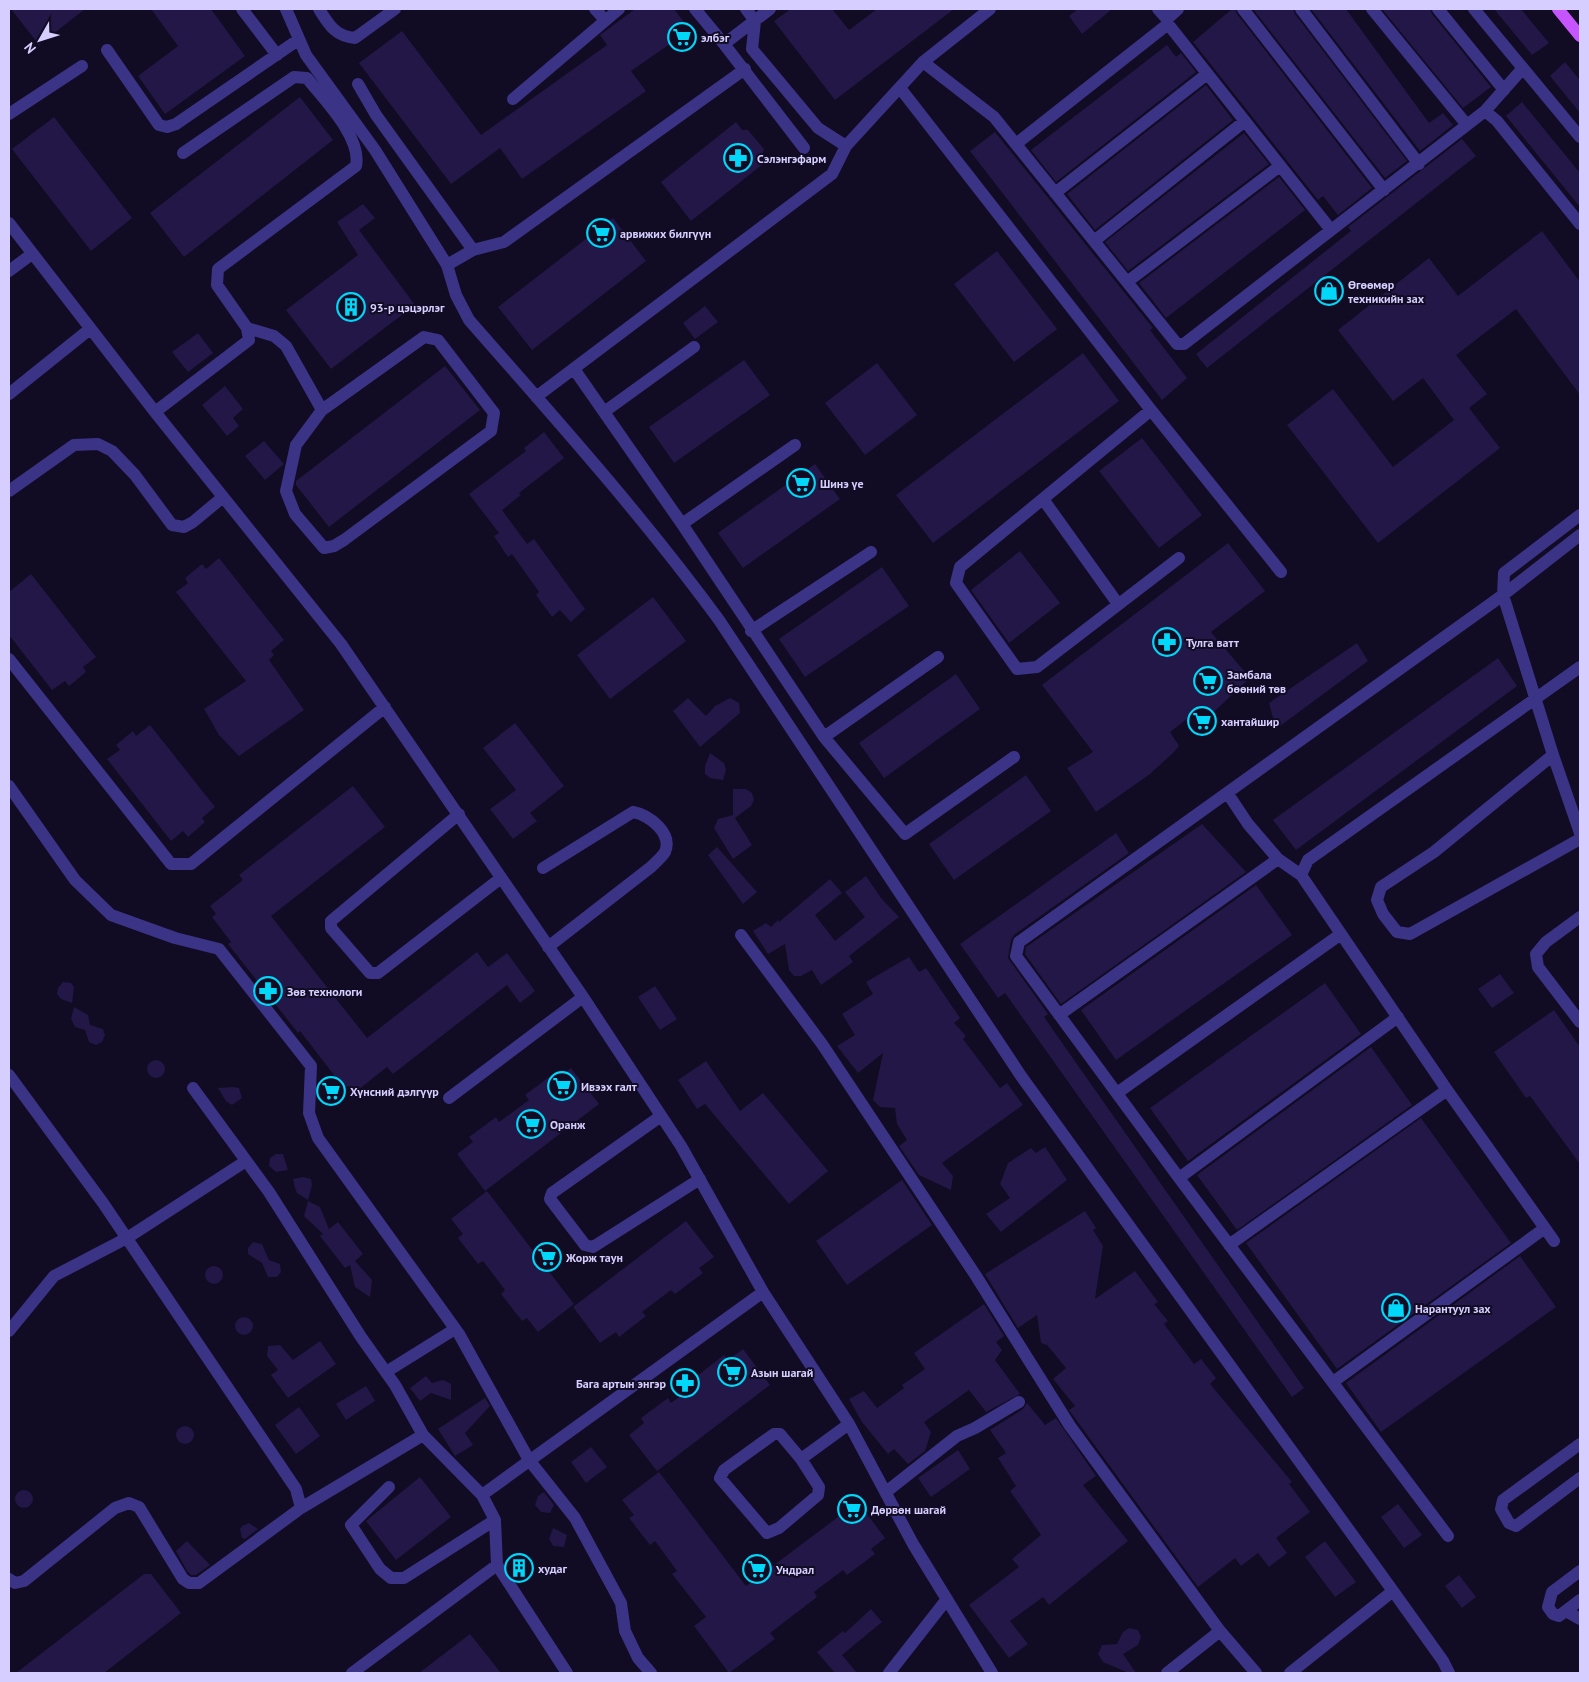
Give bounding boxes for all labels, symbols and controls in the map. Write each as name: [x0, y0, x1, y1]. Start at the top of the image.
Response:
north arrow: [15, 15, 65, 65]
supermarket icon: элбэг: [667, 22, 697, 52]
place label: элбэг: [701, 30, 730, 45]
text: N: [20, 39, 40, 57]
pharmacy icon: Сэлэнгэфарм: [723, 143, 753, 173]
place label: Сэлэнгэфарм: [757, 151, 826, 166]
supermarket icon: арвижих билгүүн: [586, 218, 616, 248]
place label: арвижих билгүүн: [620, 226, 711, 241]
shop icon: Өгөөмөр техникийн зах: [1314, 276, 1344, 306]
place label: Өгөөмөр техникийн зах: [1348, 277, 1425, 306]
building icon: 93-р цэцэрлэг: [336, 292, 366, 322]
place label: 93-р цэцэрлэг: [370, 300, 445, 315]
supermarket icon: Шинэ үе: [786, 468, 816, 498]
place label: Шинэ үе: [820, 476, 864, 491]
pharmacy icon: Тулга ватт: [1152, 627, 1182, 657]
place label: Тулга ватт: [1186, 635, 1239, 650]
supermarket icon: Замбала бөөний төв: [1193, 666, 1223, 696]
place label: Замбала бөөний төв: [1227, 667, 1286, 696]
supermarket icon: хантайшир: [1187, 706, 1217, 736]
place label: хантайшир: [1221, 714, 1280, 729]
pharmacy icon: Зөв технологи: [253, 976, 283, 1006]
place label: Зөв технологи: [287, 984, 362, 999]
supermarket icon: Ивээх галт: [547, 1071, 577, 1101]
supermarket icon: Хүнсний дэлгүүр: [316, 1076, 346, 1106]
place label: Ивээх галт: [581, 1079, 637, 1094]
place label: Хүнсний дэлгүүр: [350, 1084, 439, 1099]
supermarket icon: Оранж: [516, 1109, 546, 1139]
place label: Оранж: [550, 1117, 586, 1132]
supermarket icon: Жорж таун: [532, 1242, 562, 1272]
place label: Жорж таун: [565, 1250, 623, 1265]
shop icon: Нарантуул зах: [1381, 1293, 1411, 1323]
place label: Нарантуул зах: [1415, 1301, 1491, 1316]
supermarket icon: Азын шагай: [717, 1357, 747, 1387]
place label: Азын шагай: [751, 1365, 813, 1380]
pharmacy icon: Бага артын энгэр: [670, 1368, 700, 1398]
place label: Бага артын энгэр: [576, 1376, 667, 1391]
supermarket icon: Дөрвөн шагай: [837, 1494, 867, 1524]
place label: Дөрвөн шагай: [871, 1502, 946, 1517]
building icon: худаг: [504, 1553, 534, 1583]
supermarket icon: Ундрал: [742, 1554, 772, 1584]
place label: худаг: [538, 1561, 567, 1576]
place label: Ундрал: [775, 1562, 814, 1577]

